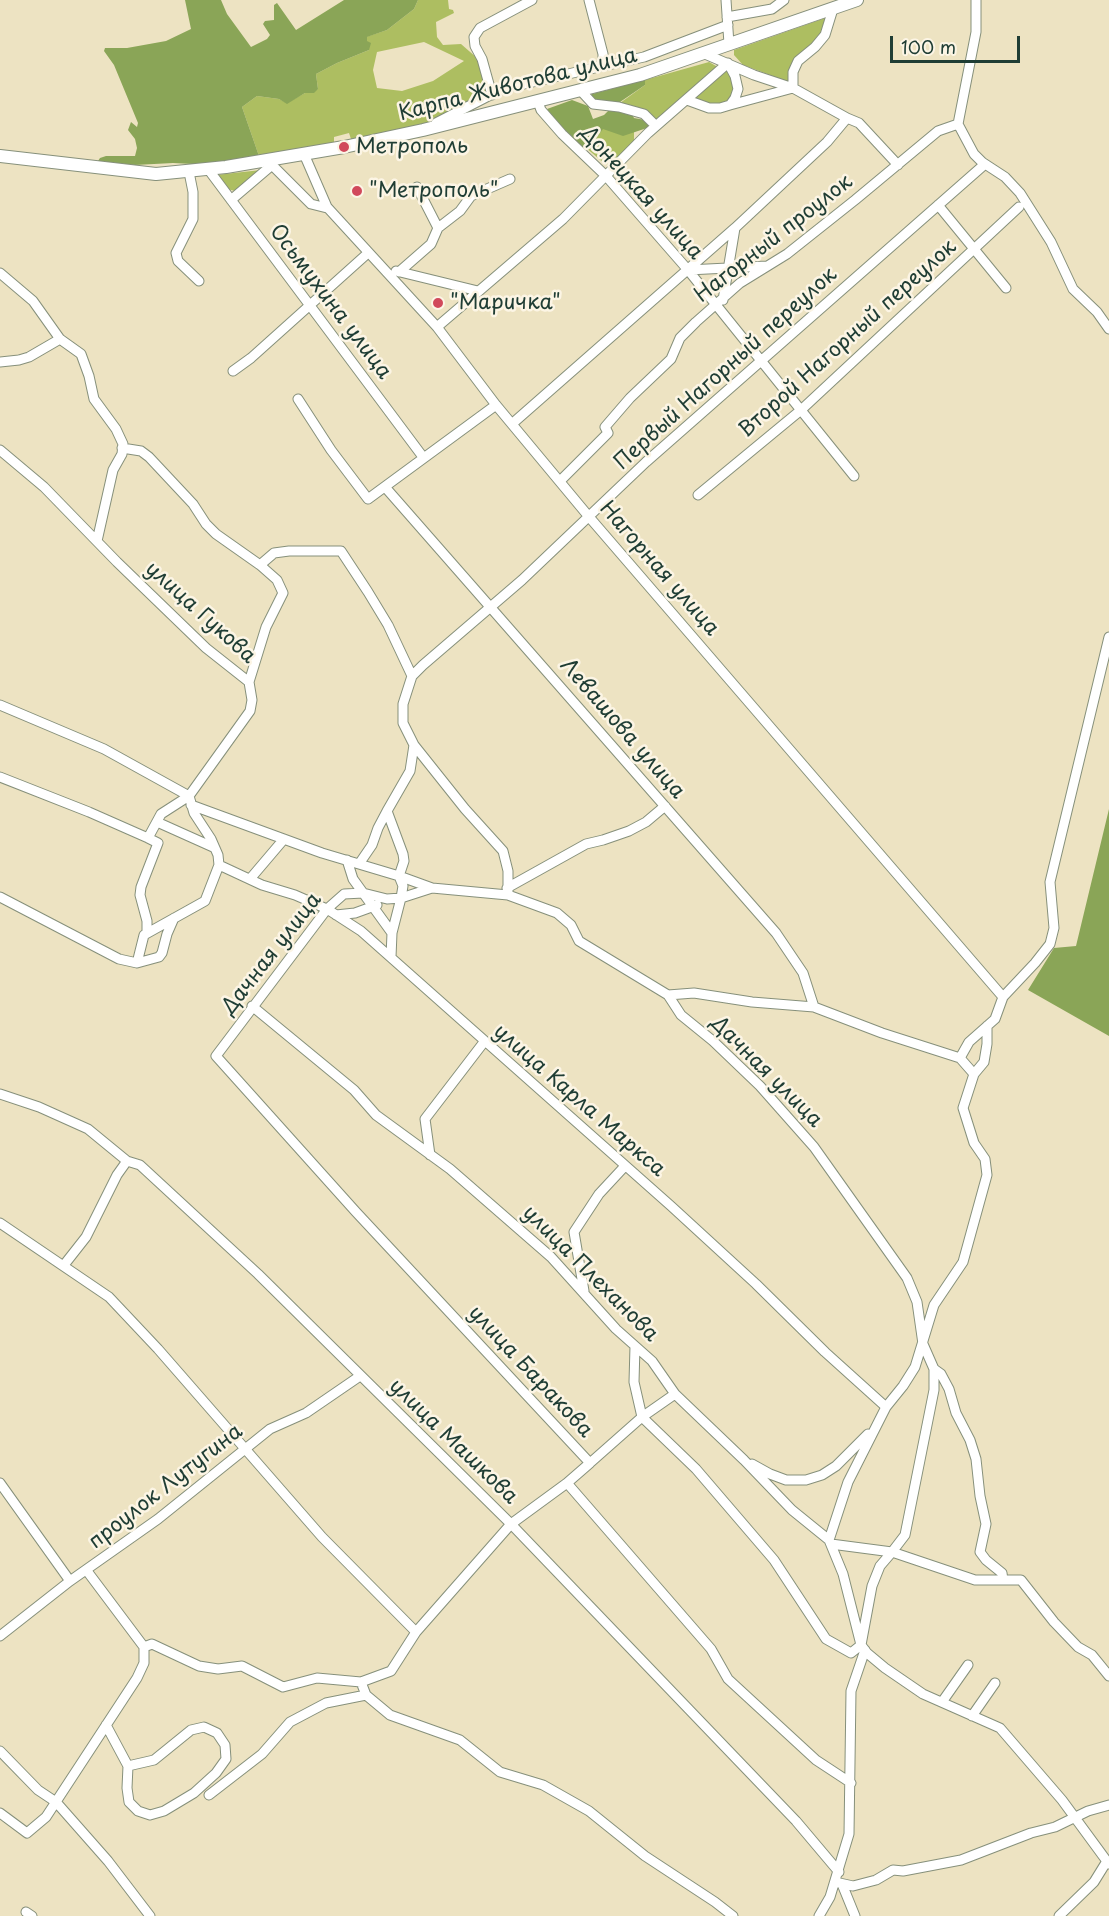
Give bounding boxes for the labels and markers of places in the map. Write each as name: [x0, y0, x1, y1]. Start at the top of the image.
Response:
place label: Метрополь: [356, 134, 468, 160]
marker: Метрополь: [337, 140, 351, 154]
place label: "Метрополь": [369, 178, 498, 204]
marker: "Метрополь": [350, 184, 364, 198]
place label: "Маричка": [450, 290, 561, 316]
marker: "Маричка": [431, 296, 445, 310]

